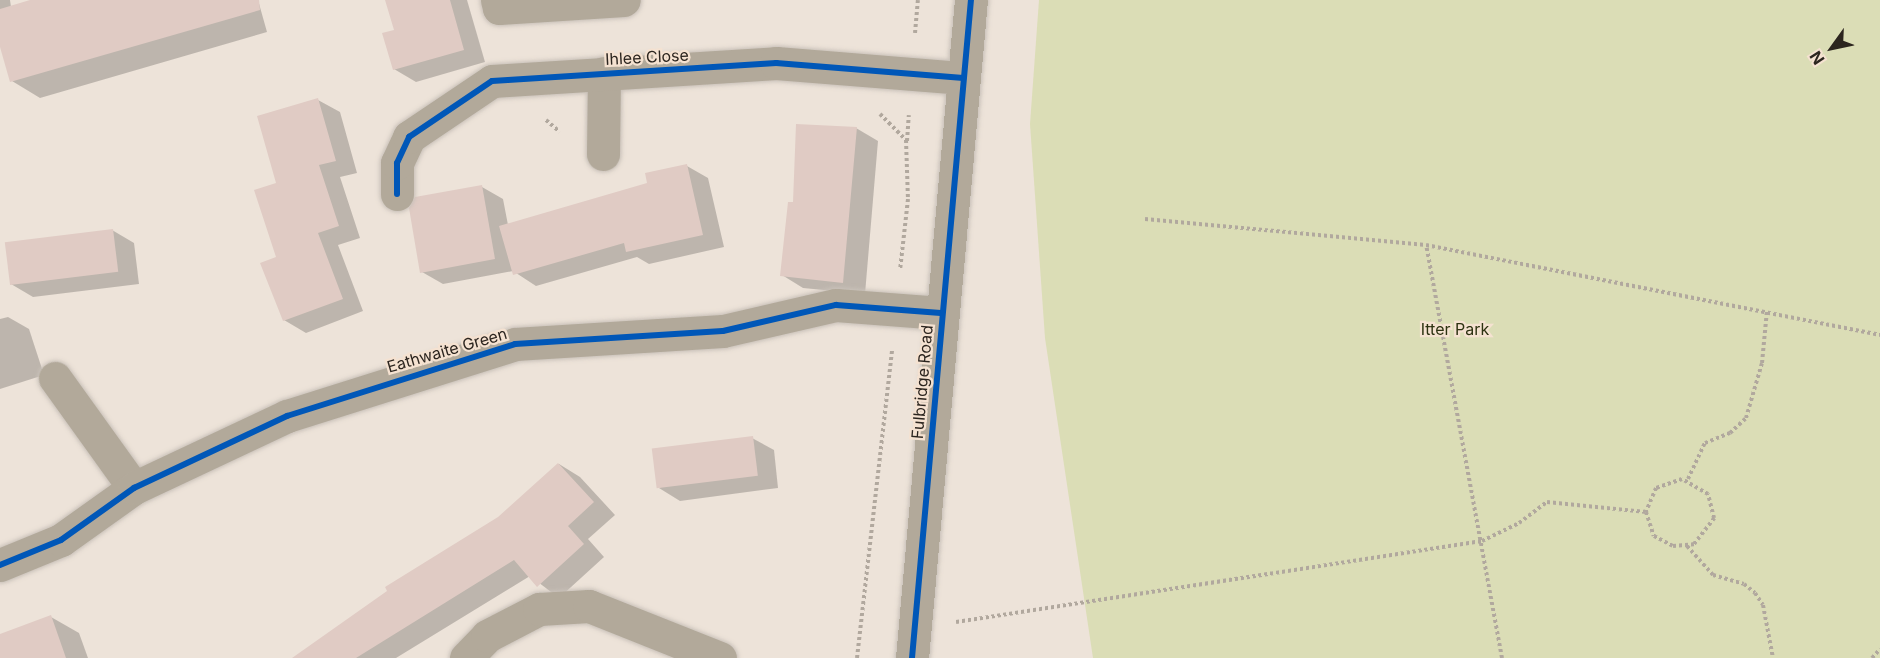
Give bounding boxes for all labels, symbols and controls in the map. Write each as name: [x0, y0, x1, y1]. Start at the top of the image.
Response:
north arrow: [1802, 18, 1862, 78]
street label: Ihlee Close: [605, 45, 689, 69]
text: N: [1805, 47, 1829, 68]
park label: Itter Park: [1421, 319, 1489, 339]
street label: Eathwaite Green: [385, 324, 509, 376]
street label: Fulbridge Road: [907, 324, 937, 440]

